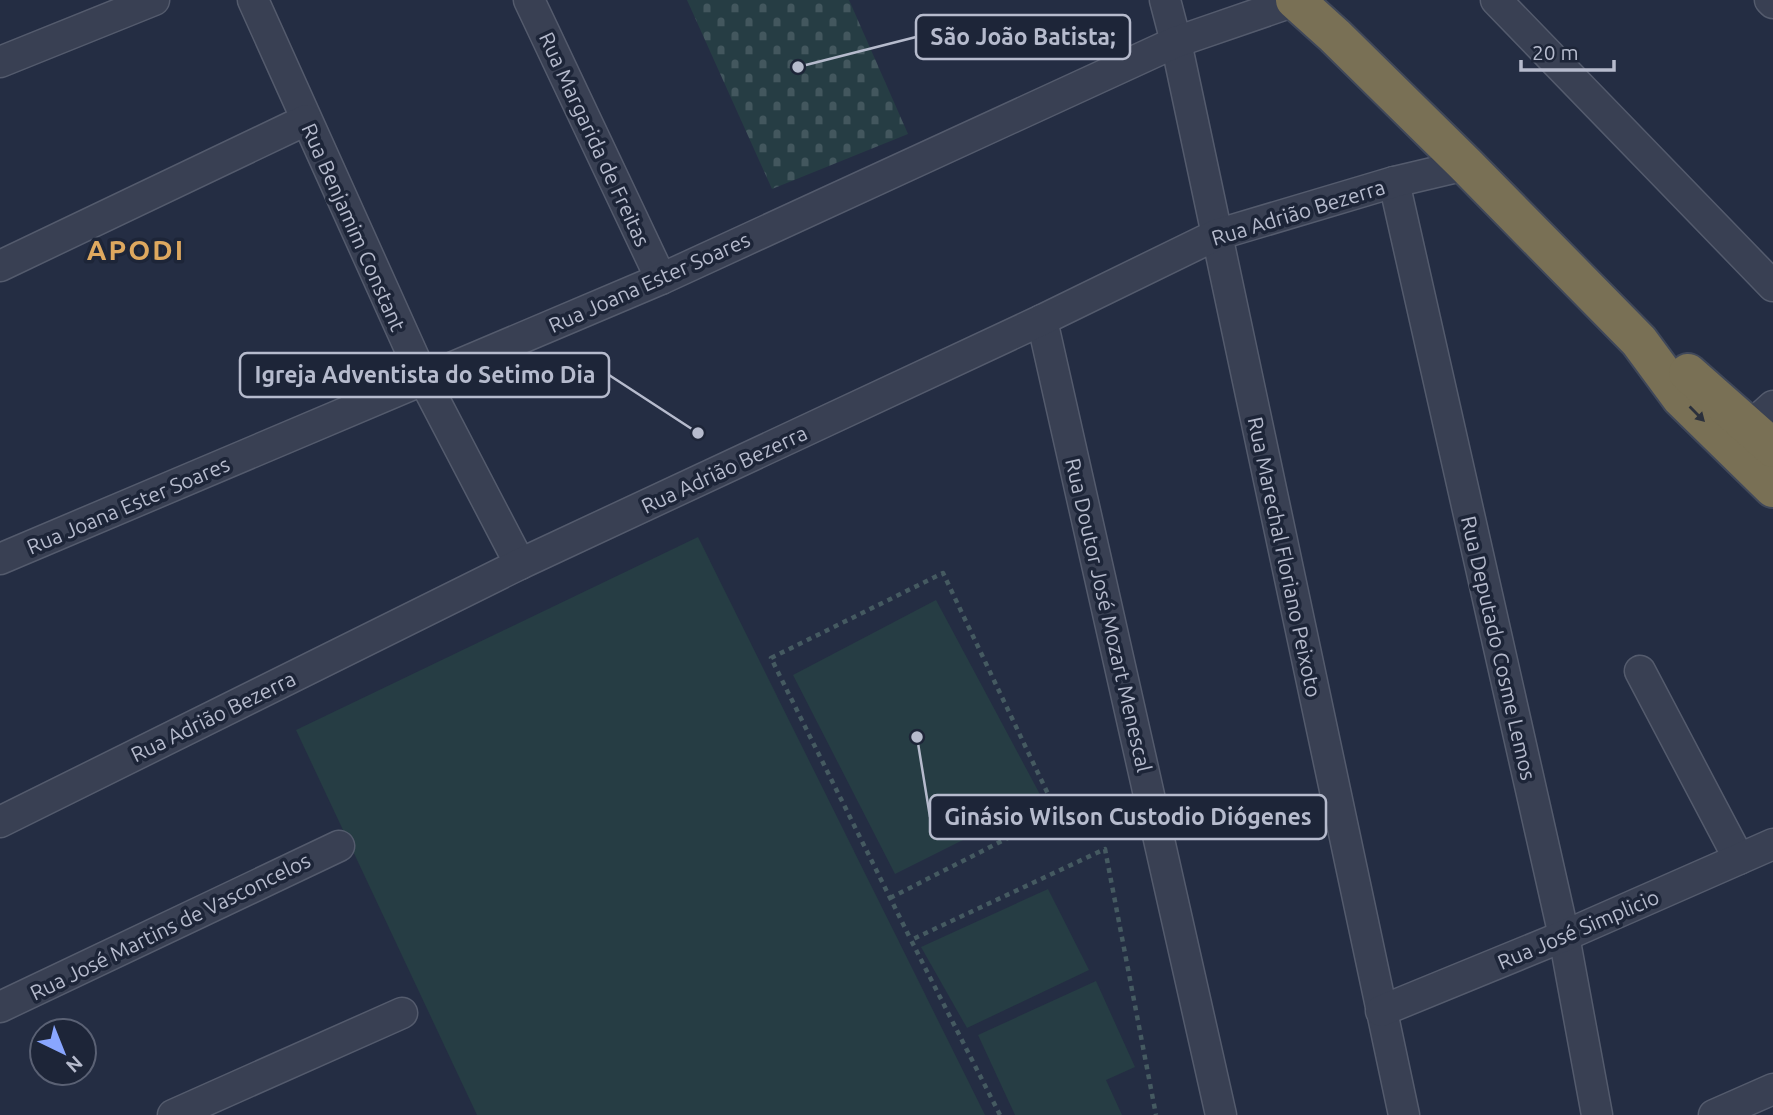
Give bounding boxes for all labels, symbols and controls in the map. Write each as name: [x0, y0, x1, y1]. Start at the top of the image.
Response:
callout: São João Batista;: [916, 15, 1130, 59]
text: São João Batista;: [930, 24, 1116, 49]
street label: Rua Margarida de Freitas: [535, 28, 655, 250]
scale bar: [1521, 28, 1614, 72]
text: 20 m: [1532, 40, 1579, 64]
street label: Rua Benjamim Constant: [297, 119, 411, 335]
street label: Rua Adrião Bezerra: [1208, 174, 1388, 250]
street label: Rua Joana Ester Soares: [545, 227, 753, 337]
district label: APODI: [87, 234, 185, 265]
callout: Igreja Adventista do Setimo Dia: [240, 353, 609, 397]
text: Igreja Adventista do Setimo Dia: [255, 362, 595, 387]
one-way arrow: [1688, 405, 1705, 422]
street label: Rua Marechal Floriano Peixoto: [1244, 415, 1326, 699]
street label: Rua Adrião Bezerra: [637, 420, 811, 518]
street label: Rua Joana Ester Soares: [23, 451, 233, 559]
street label: Rua Doutor José Mozart Menescal: [1061, 456, 1157, 774]
street label: Rua Deputado Cosme Lemos: [1457, 514, 1541, 782]
street label: Rua Adrião Bezerra: [127, 666, 299, 766]
callout: Ginásio Wilson Custodio Diógenes: [930, 795, 1326, 839]
text: Ginásio Wilson Custodio Diógenes: [944, 804, 1312, 829]
street label: Rua José Martins de Vasconcelos: [26, 848, 314, 1004]
street label: Rua José Simplicio: [1494, 884, 1662, 974]
north arrow: [28, 1017, 98, 1087]
text: N: [62, 1052, 87, 1077]

